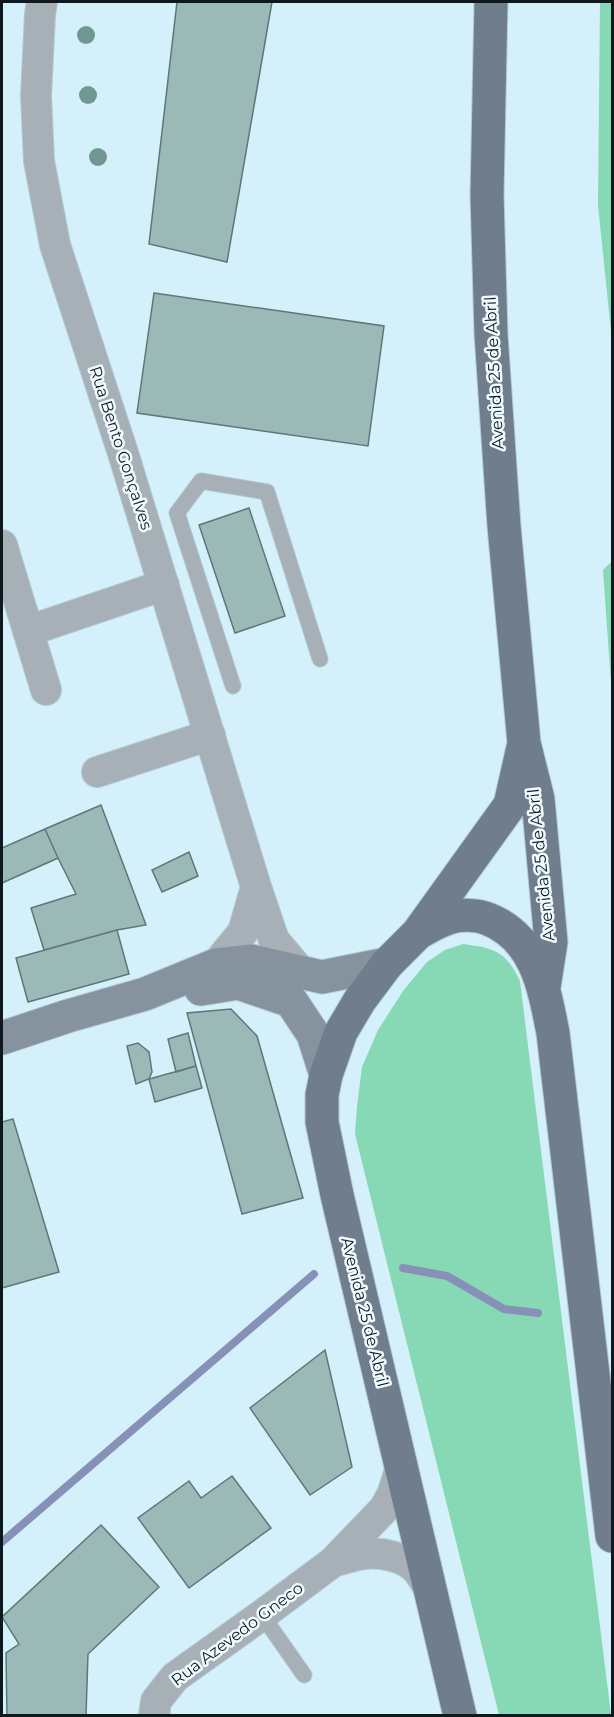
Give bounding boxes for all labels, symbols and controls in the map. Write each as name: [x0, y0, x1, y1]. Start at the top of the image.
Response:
street label: Avenida 25 de Abril: [481, 296, 507, 450]
street label: Rua Bento Gonçalves: [86, 364, 156, 532]
street label: Avenida 25 de Abril: [524, 788, 558, 942]
street label: Avenida 25 de Abril: [337, 1235, 393, 1389]
street label: Rua Azevedo Gneco: [167, 1578, 307, 1690]

